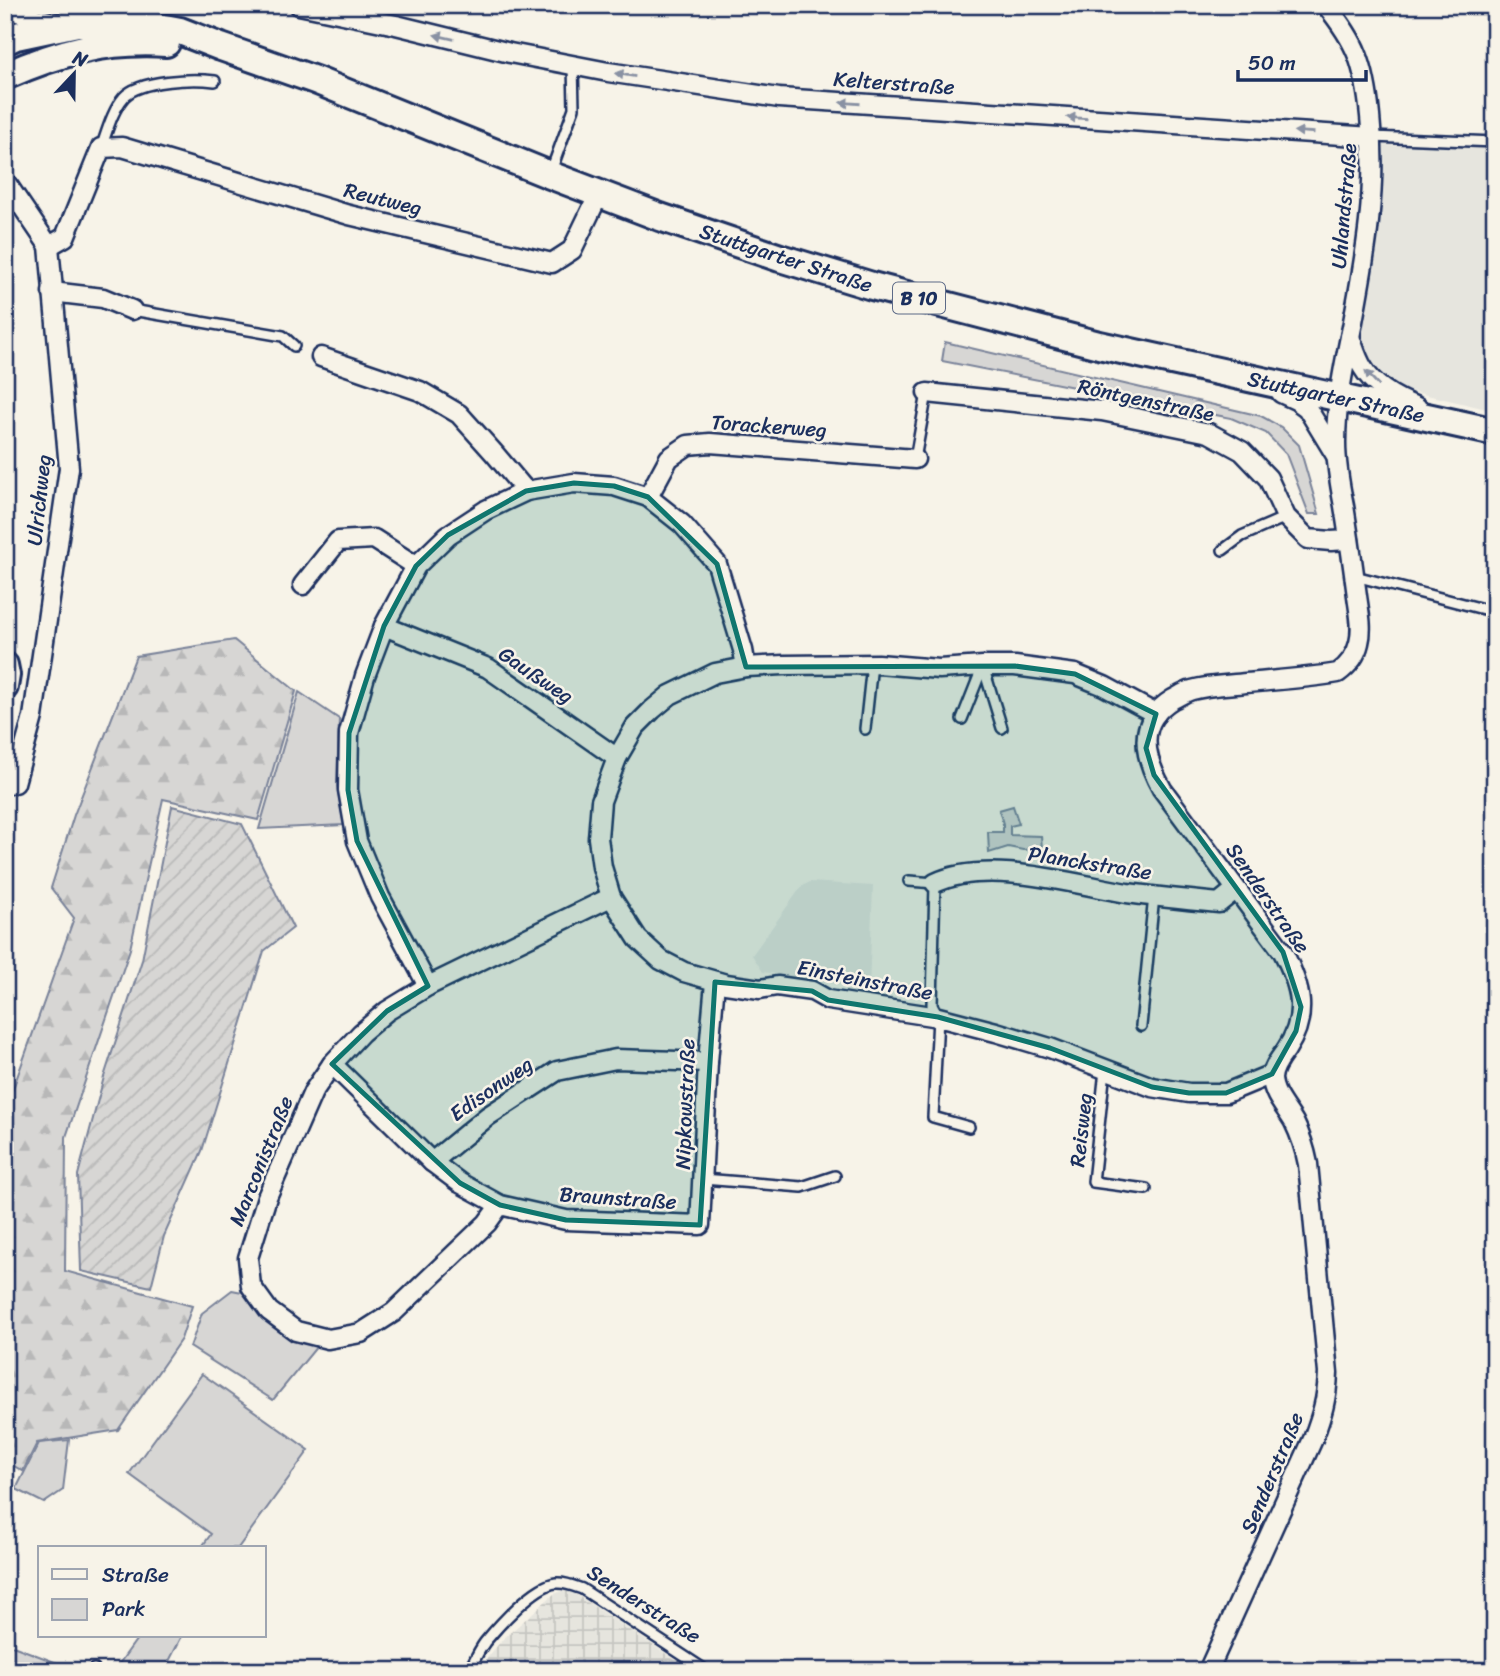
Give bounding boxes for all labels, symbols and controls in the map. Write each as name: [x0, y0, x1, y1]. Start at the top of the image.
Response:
one-way arrow: [433, 31, 455, 42]
north arrow: [38, 38, 108, 108]
scale bar: [1238, 38, 1365, 82]
text: N: [67, 41, 93, 77]
text: 50 m: [1248, 44, 1296, 82]
street label: Kelterstraße: [832, 60, 956, 106]
one-way arrow: [614, 69, 636, 80]
one-way arrow: [839, 97, 861, 108]
one-way arrow: [1066, 112, 1088, 123]
one-way arrow: [1293, 126, 1315, 137]
street label: Uhlandstraße: [1320, 142, 1368, 270]
street label: Reutweg: [340, 171, 426, 227]
street label: Stuttgarter Straße: [694, 212, 878, 304]
road number: B 10: [893, 282, 945, 314]
street label: Stuttgarter Straße: [1244, 360, 1428, 434]
street label: Röntgenstraße: [1074, 367, 1218, 433]
one-way arrow: [1364, 369, 1380, 387]
street label: Torackerweg: [710, 403, 828, 449]
street label: Ulrichweg: [15, 452, 63, 548]
street label: Gaußweg: [490, 636, 582, 715]
street label: Planckstraße: [1025, 834, 1155, 892]
street label: Senderstraße: [1215, 834, 1321, 962]
street label: Einsteinstraße: [794, 948, 936, 1012]
street label: Nipkowstraße: [664, 1038, 706, 1170]
street label: Edisonweg: [441, 1046, 541, 1132]
street label: Marconistraße: [218, 1090, 305, 1232]
street label: Reisweg: [1058, 1091, 1104, 1169]
street label: Braunstraße: [558, 1175, 678, 1221]
street label: Senderstraße: [1229, 1406, 1315, 1540]
legend: [38, 1546, 266, 1638]
street label: Senderstraße: [579, 1554, 709, 1654]
text: Straße: [102, 1556, 169, 1594]
text: Park: [102, 1590, 145, 1628]

